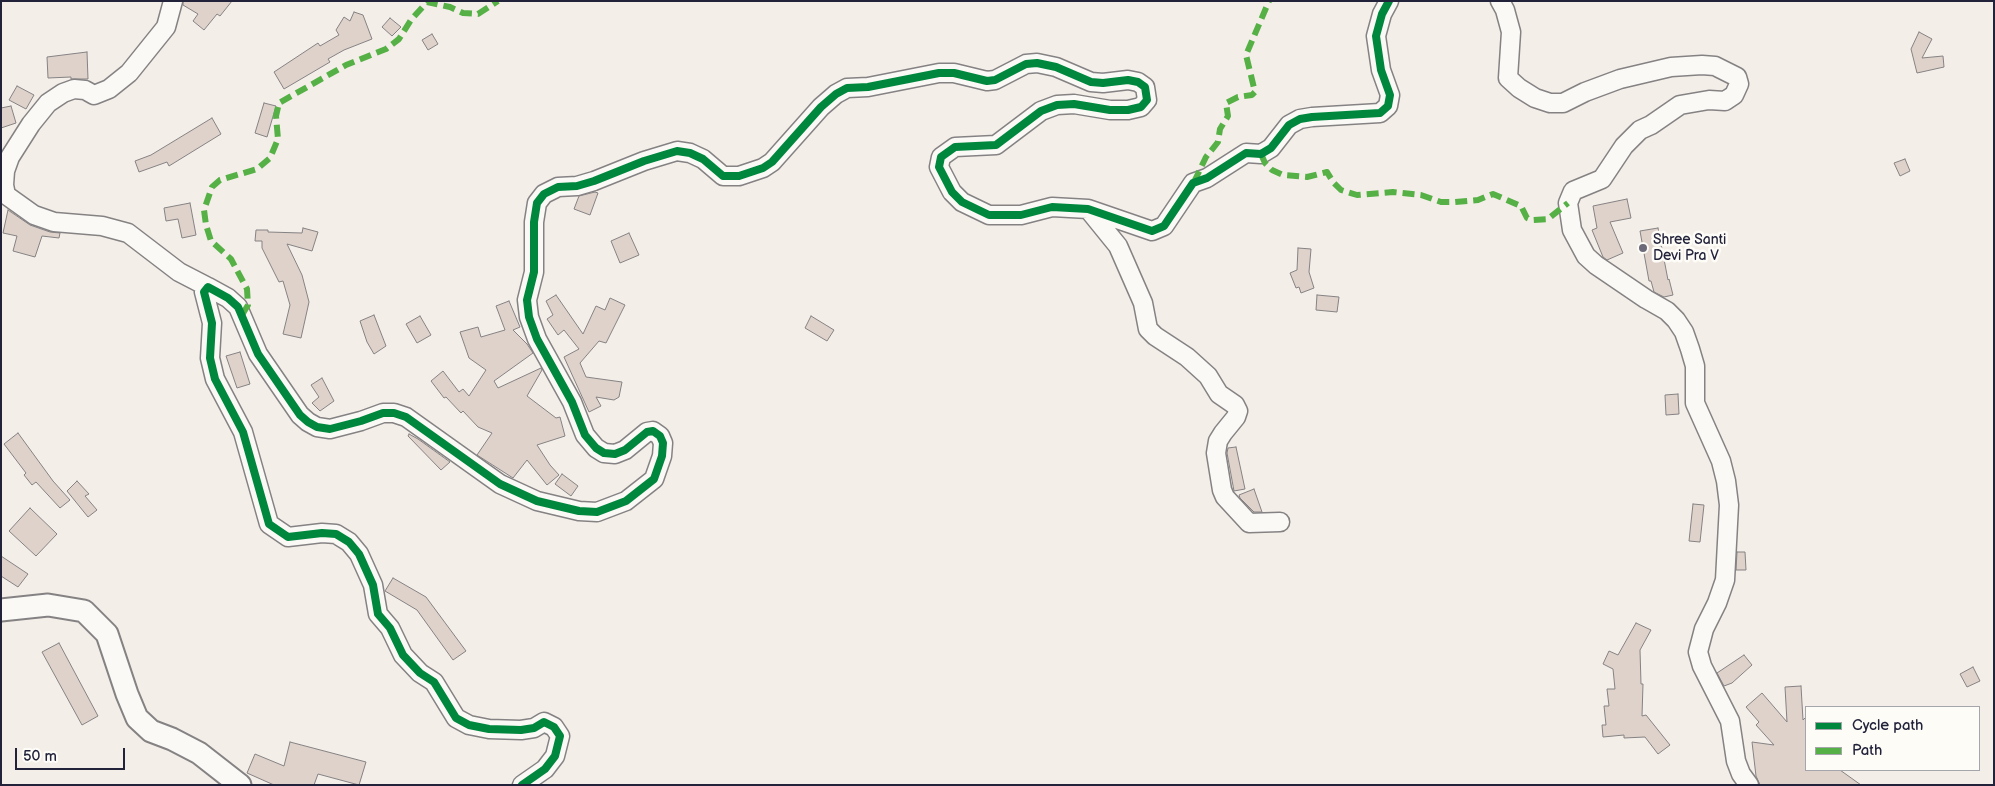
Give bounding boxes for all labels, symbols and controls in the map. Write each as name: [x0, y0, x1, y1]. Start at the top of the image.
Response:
place label: Shree Santi Devi Pra V: [1653, 232, 1726, 264]
marker: Shree Santi Devi Pra V: [1637, 242, 1649, 254]
legend: [1805, 706, 1980, 771]
text: Cycle path: [1852, 716, 1923, 735]
scale bar: [18, 738, 128, 770]
text: Path: [1852, 741, 1882, 760]
text: 50 m: [23, 747, 57, 766]

